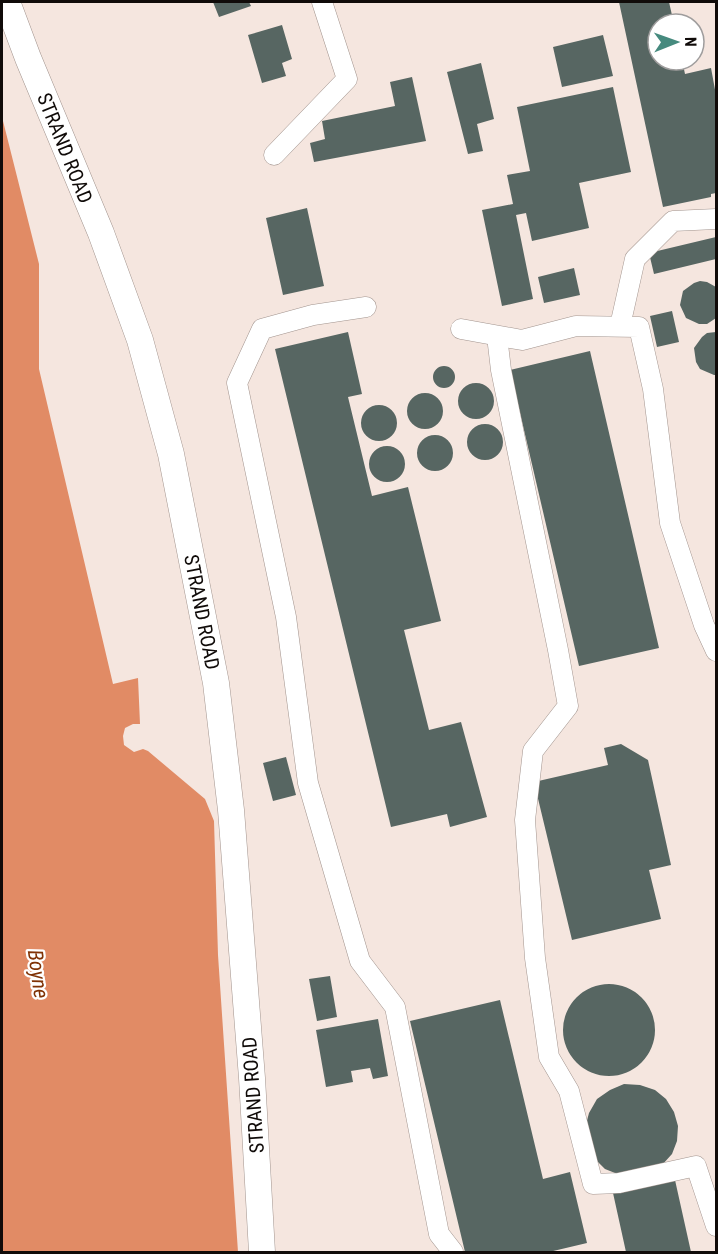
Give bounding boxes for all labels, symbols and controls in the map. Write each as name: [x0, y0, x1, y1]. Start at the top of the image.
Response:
north arrow: [646, 12, 706, 72]
text: N: [681, 37, 700, 47]
street label: STRAND ROAD: [32, 89, 98, 207]
street label: STRAND ROAD: [179, 552, 225, 672]
water label: Boyne: [23, 948, 53, 1000]
street label: STRAND ROAD: [237, 1036, 269, 1154]

